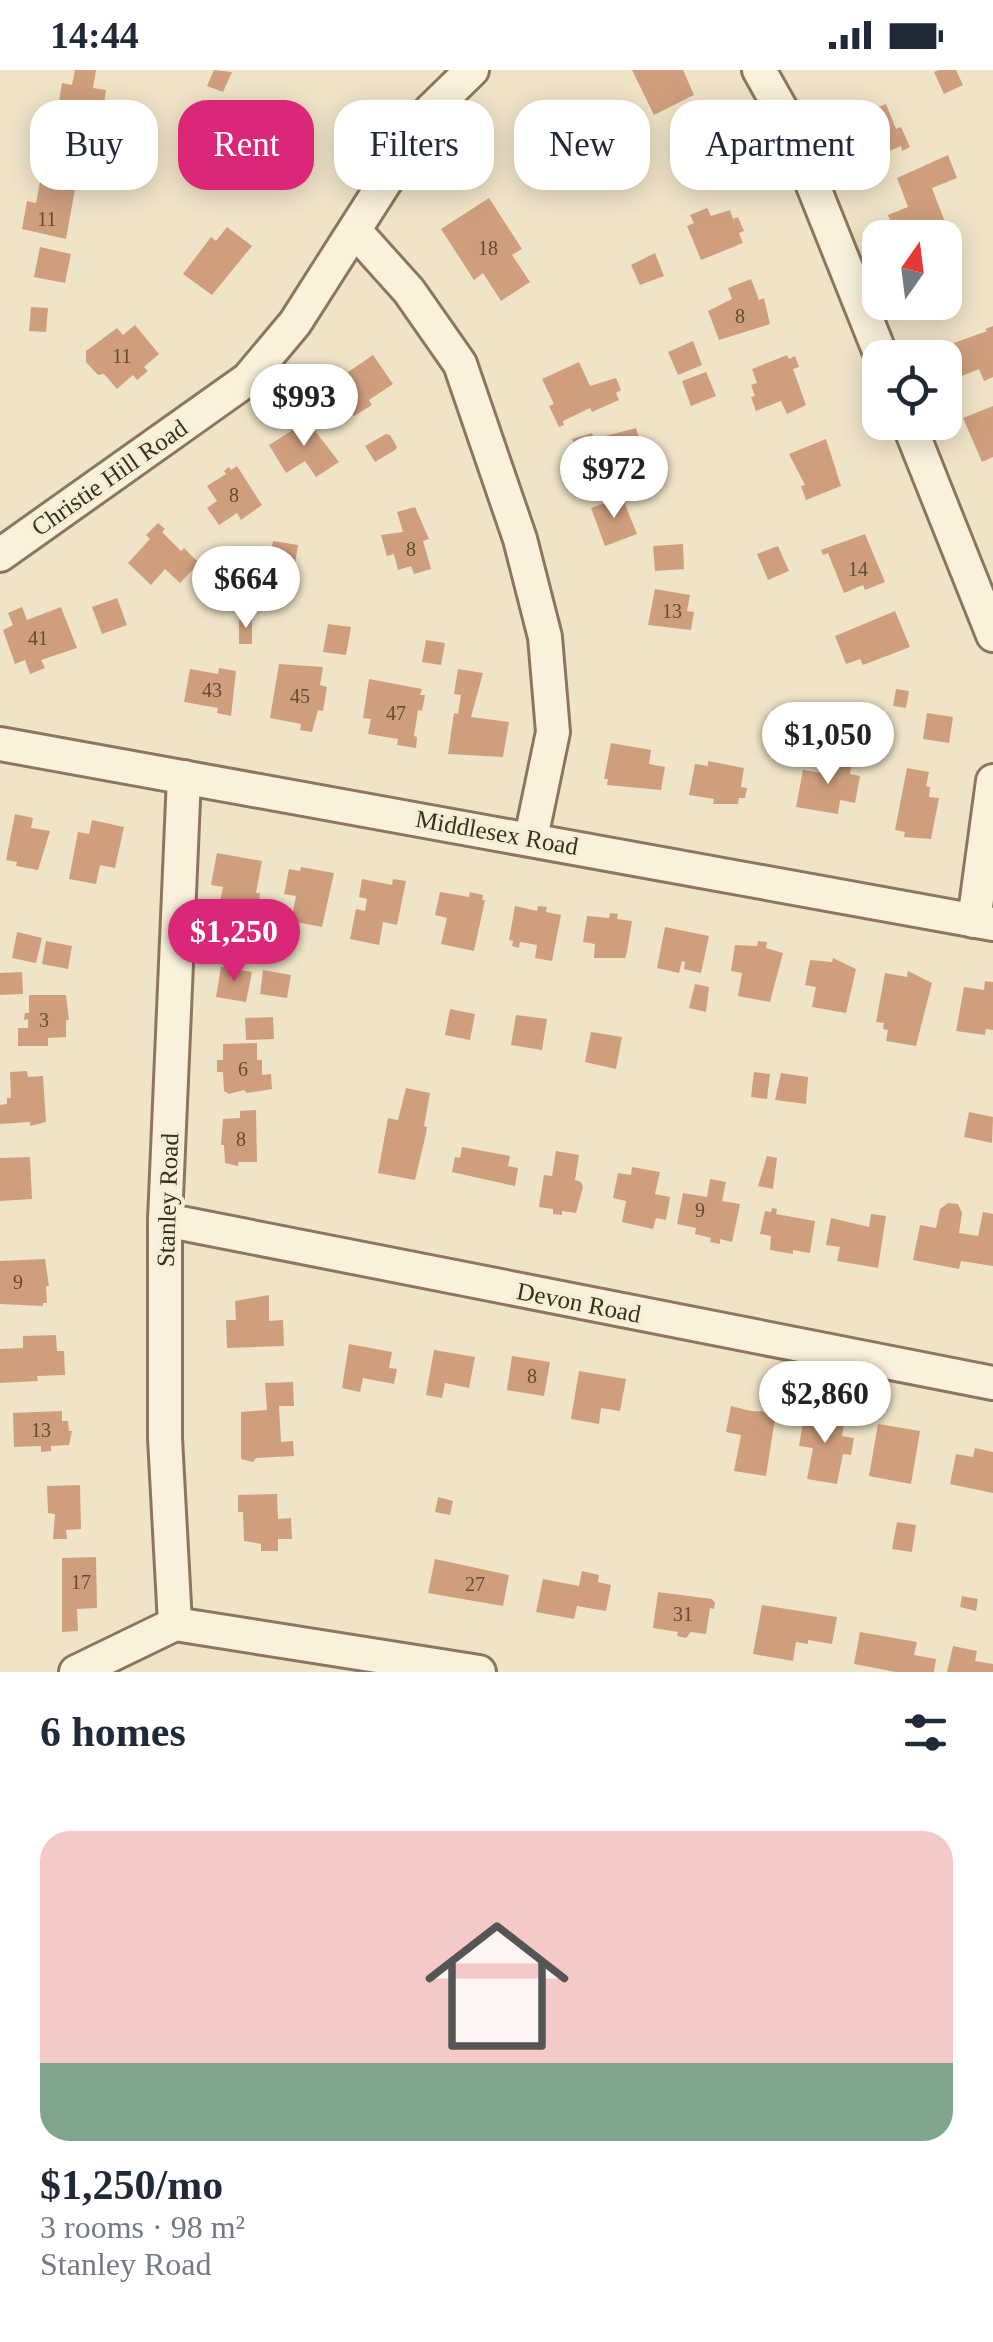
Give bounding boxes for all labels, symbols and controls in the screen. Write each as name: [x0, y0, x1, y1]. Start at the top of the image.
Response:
text: 14:44: [50, 14, 139, 56]
chip: Buy: [30, 100, 158, 190]
chip: Rent: [178, 100, 314, 190]
chip: Filters: [334, 100, 494, 190]
chip: New: [514, 100, 650, 190]
chip: Apartment: [670, 100, 890, 190]
house number: 11: [37, 208, 57, 230]
north arrow: [862, 220, 962, 320]
map controls: [862, 220, 962, 440]
house number: 18: [478, 237, 498, 259]
house number: 8: [735, 305, 745, 327]
button: locate: [862, 340, 962, 440]
house number: 11: [112, 345, 132, 367]
pin: $993: [245, 364, 363, 449]
text: $993: [272, 378, 336, 414]
street label: Christie Hill Road: [26, 413, 193, 541]
pin: $972: [555, 436, 673, 521]
text: $972: [582, 450, 646, 486]
house number: 8: [229, 484, 239, 506]
house number: 8: [406, 538, 416, 560]
pin: $664: [187, 546, 305, 631]
house number: 14: [848, 558, 868, 580]
text: $664: [214, 560, 278, 596]
house number: 13: [662, 600, 682, 622]
house number: 41: [28, 627, 48, 649]
house number: 43: [202, 679, 222, 701]
house number: 45: [290, 685, 310, 707]
house number: 47: [386, 702, 406, 724]
pin: $1,050: [747, 702, 909, 787]
text: $1,050: [784, 716, 872, 752]
street label: Middlesex Road: [414, 805, 581, 860]
pin: $1,250: [153, 899, 315, 984]
text: $1,250: [190, 913, 278, 949]
house number: 3: [39, 1009, 49, 1031]
house number: 6: [238, 1058, 248, 1080]
house number: 8: [236, 1128, 246, 1150]
street label: Stanley Road: [152, 1132, 183, 1267]
house number: 9: [695, 1199, 705, 1221]
house number: 9: [13, 1271, 23, 1293]
street label: Devon Road: [515, 1277, 644, 1328]
pin: $2,860: [744, 1361, 906, 1446]
house number: 8: [527, 1365, 537, 1387]
text: $2,860: [781, 1375, 869, 1411]
house number: 13: [31, 1419, 51, 1441]
house number: 17: [71, 1571, 91, 1593]
house number: 27: [465, 1573, 485, 1595]
house number: 31: [673, 1603, 693, 1625]
icon: filters: [898, 1705, 953, 1760]
text: 6 homes: [40, 1709, 186, 1755]
icon: home: [407, 1896, 587, 2076]
text: $1,250/mo: [40, 2162, 223, 2208]
text: 3 rooms · 98 m²: [40, 2209, 245, 2245]
text: Stanley Road: [40, 2246, 212, 2282]

